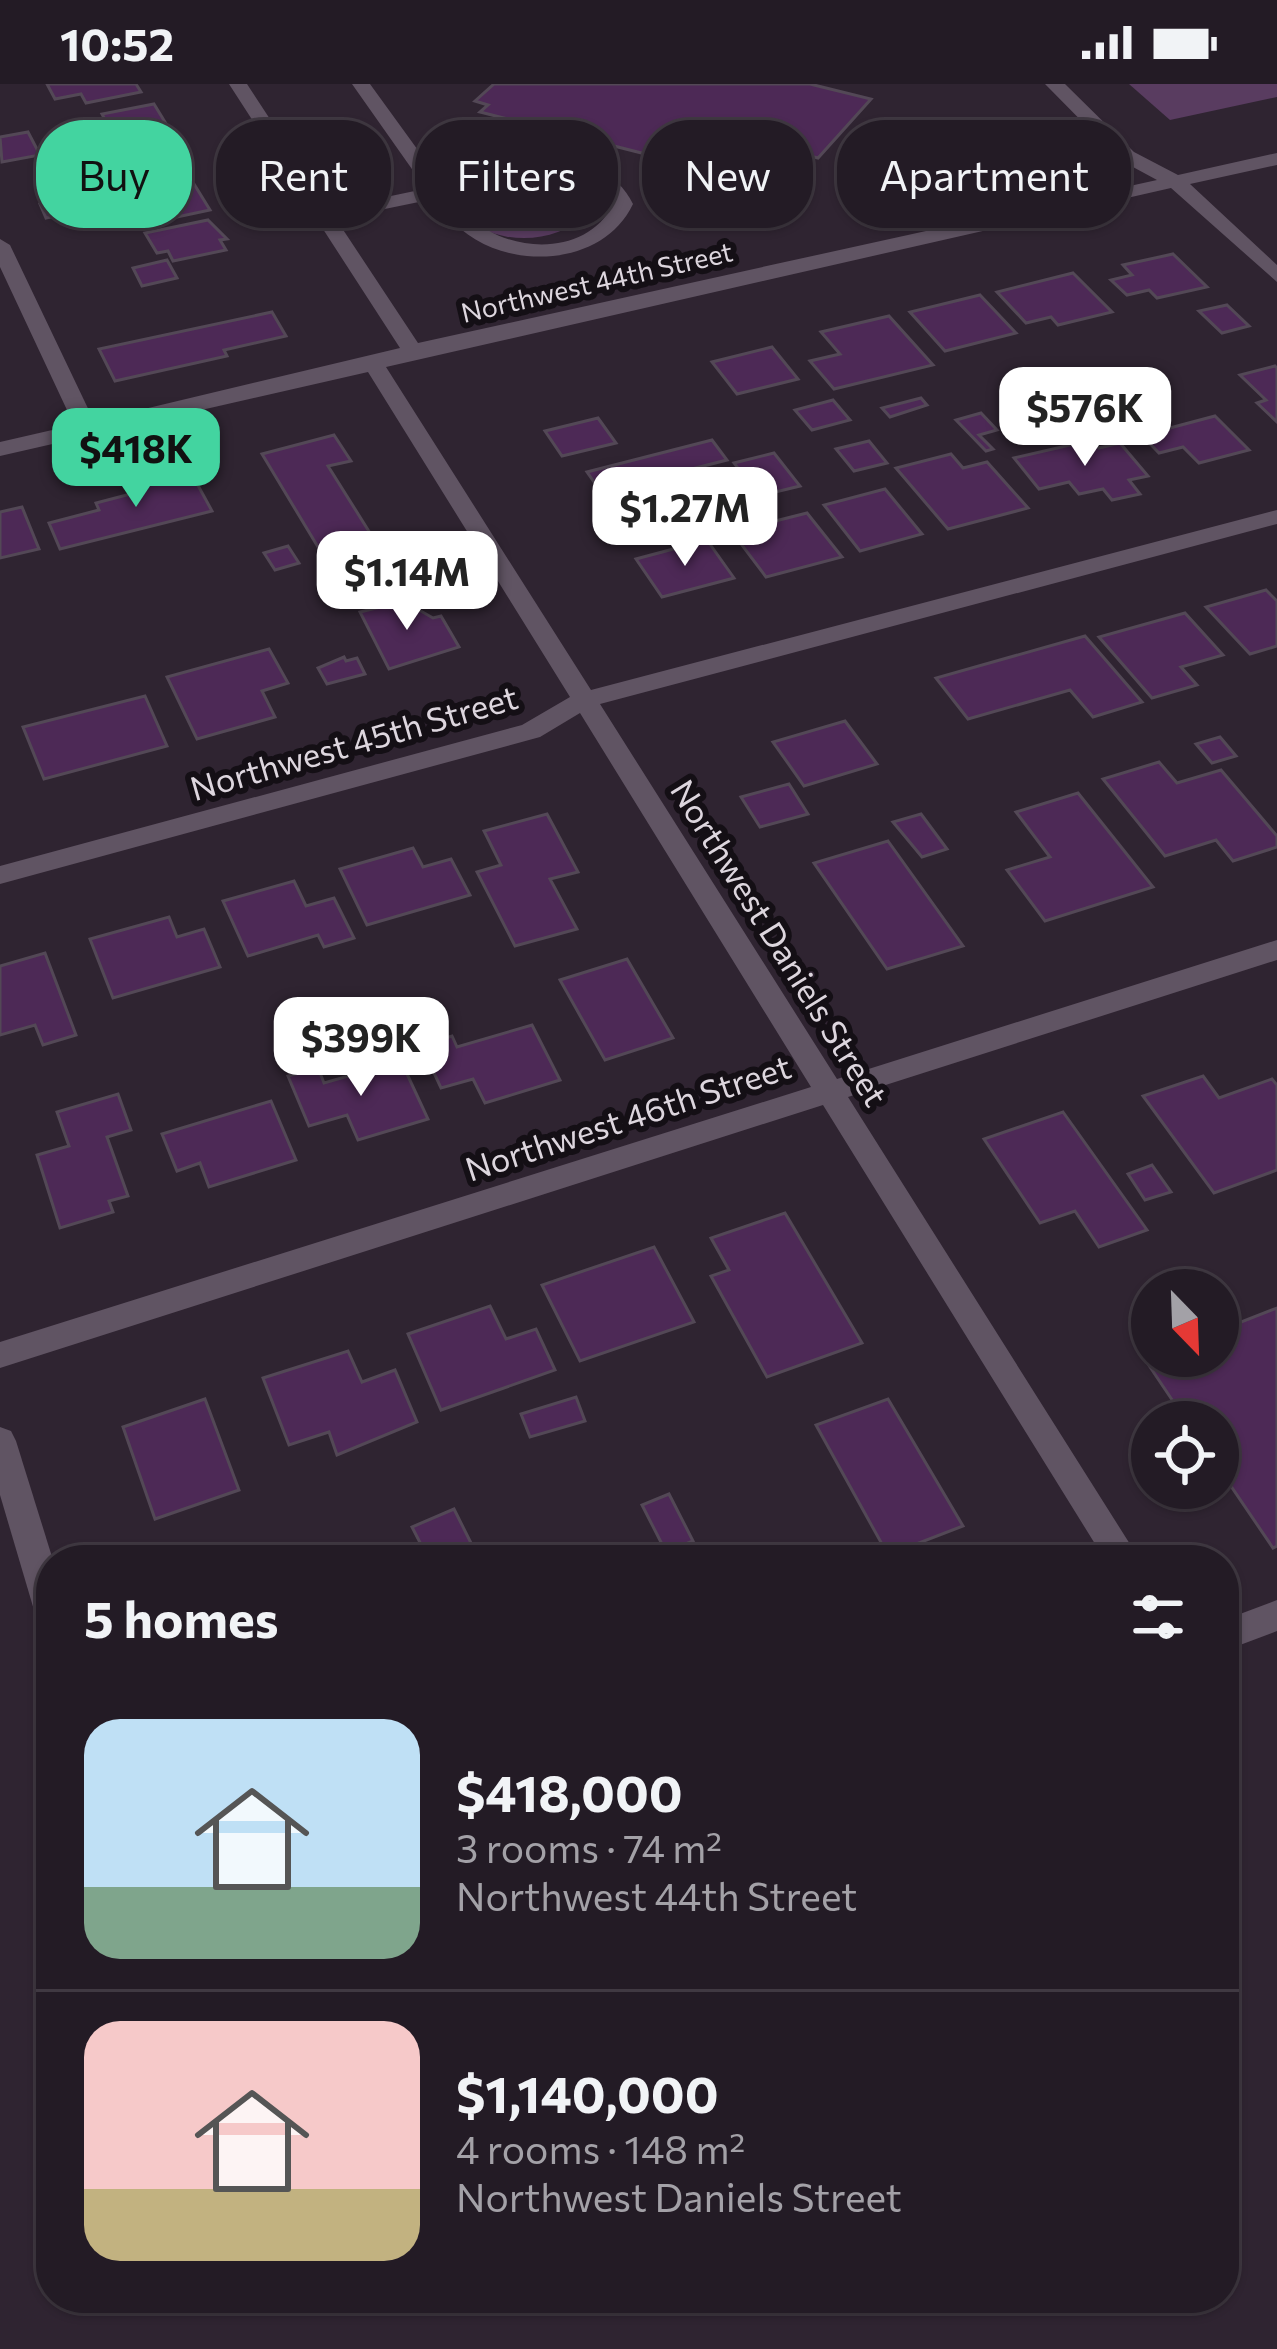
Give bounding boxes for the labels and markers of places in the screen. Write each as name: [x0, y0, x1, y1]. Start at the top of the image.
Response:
pin: $576K: [1001, 367, 1169, 469]
pin: $418K: [52, 408, 220, 510]
pin: $1.27M: [587, 467, 783, 569]
pin: $1.14M: [309, 531, 505, 633]
pin: $399K: [277, 997, 445, 1099]

